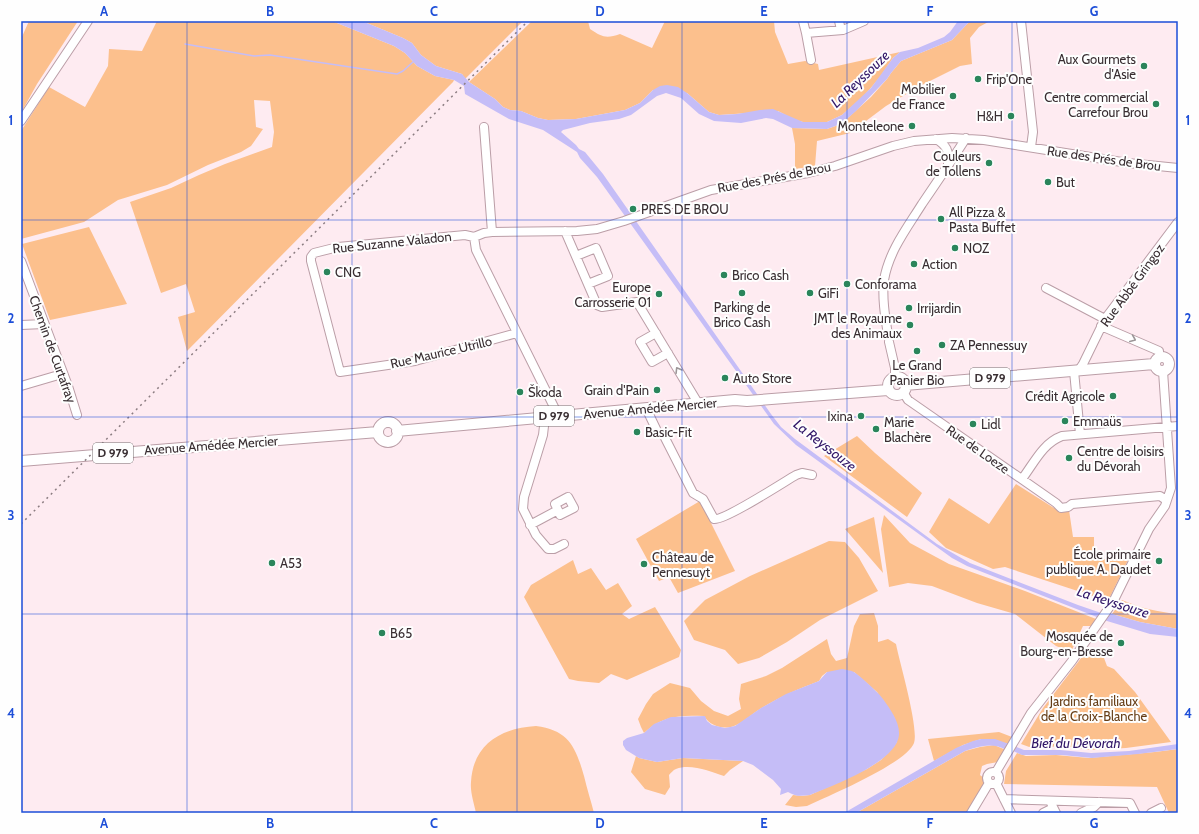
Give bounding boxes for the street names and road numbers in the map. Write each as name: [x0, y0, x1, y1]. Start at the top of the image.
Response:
street label: Rue des Prés de Brou: [1046, 142, 1162, 174]
street label: Rue des Prés de Brou: [716, 158, 832, 196]
street label: Rue Suzanne Valadon: [332, 228, 452, 256]
street label: Rue Abbé Gringoz: [1097, 240, 1167, 330]
street label: Chemin de Curtafray: [26, 293, 80, 405]
street label: Rue Maurice Utrillo: [389, 333, 493, 371]
road number: D 979: [970, 368, 1010, 388]
street label: Avenue Amédée Mercier: [583, 394, 718, 422]
road number: D 979: [534, 406, 574, 426]
street label: Rue de Loeze: [943, 421, 1013, 477]
street label: Avenue Amédée Mercier: [144, 432, 279, 458]
road number: D 979: [93, 443, 133, 463]

